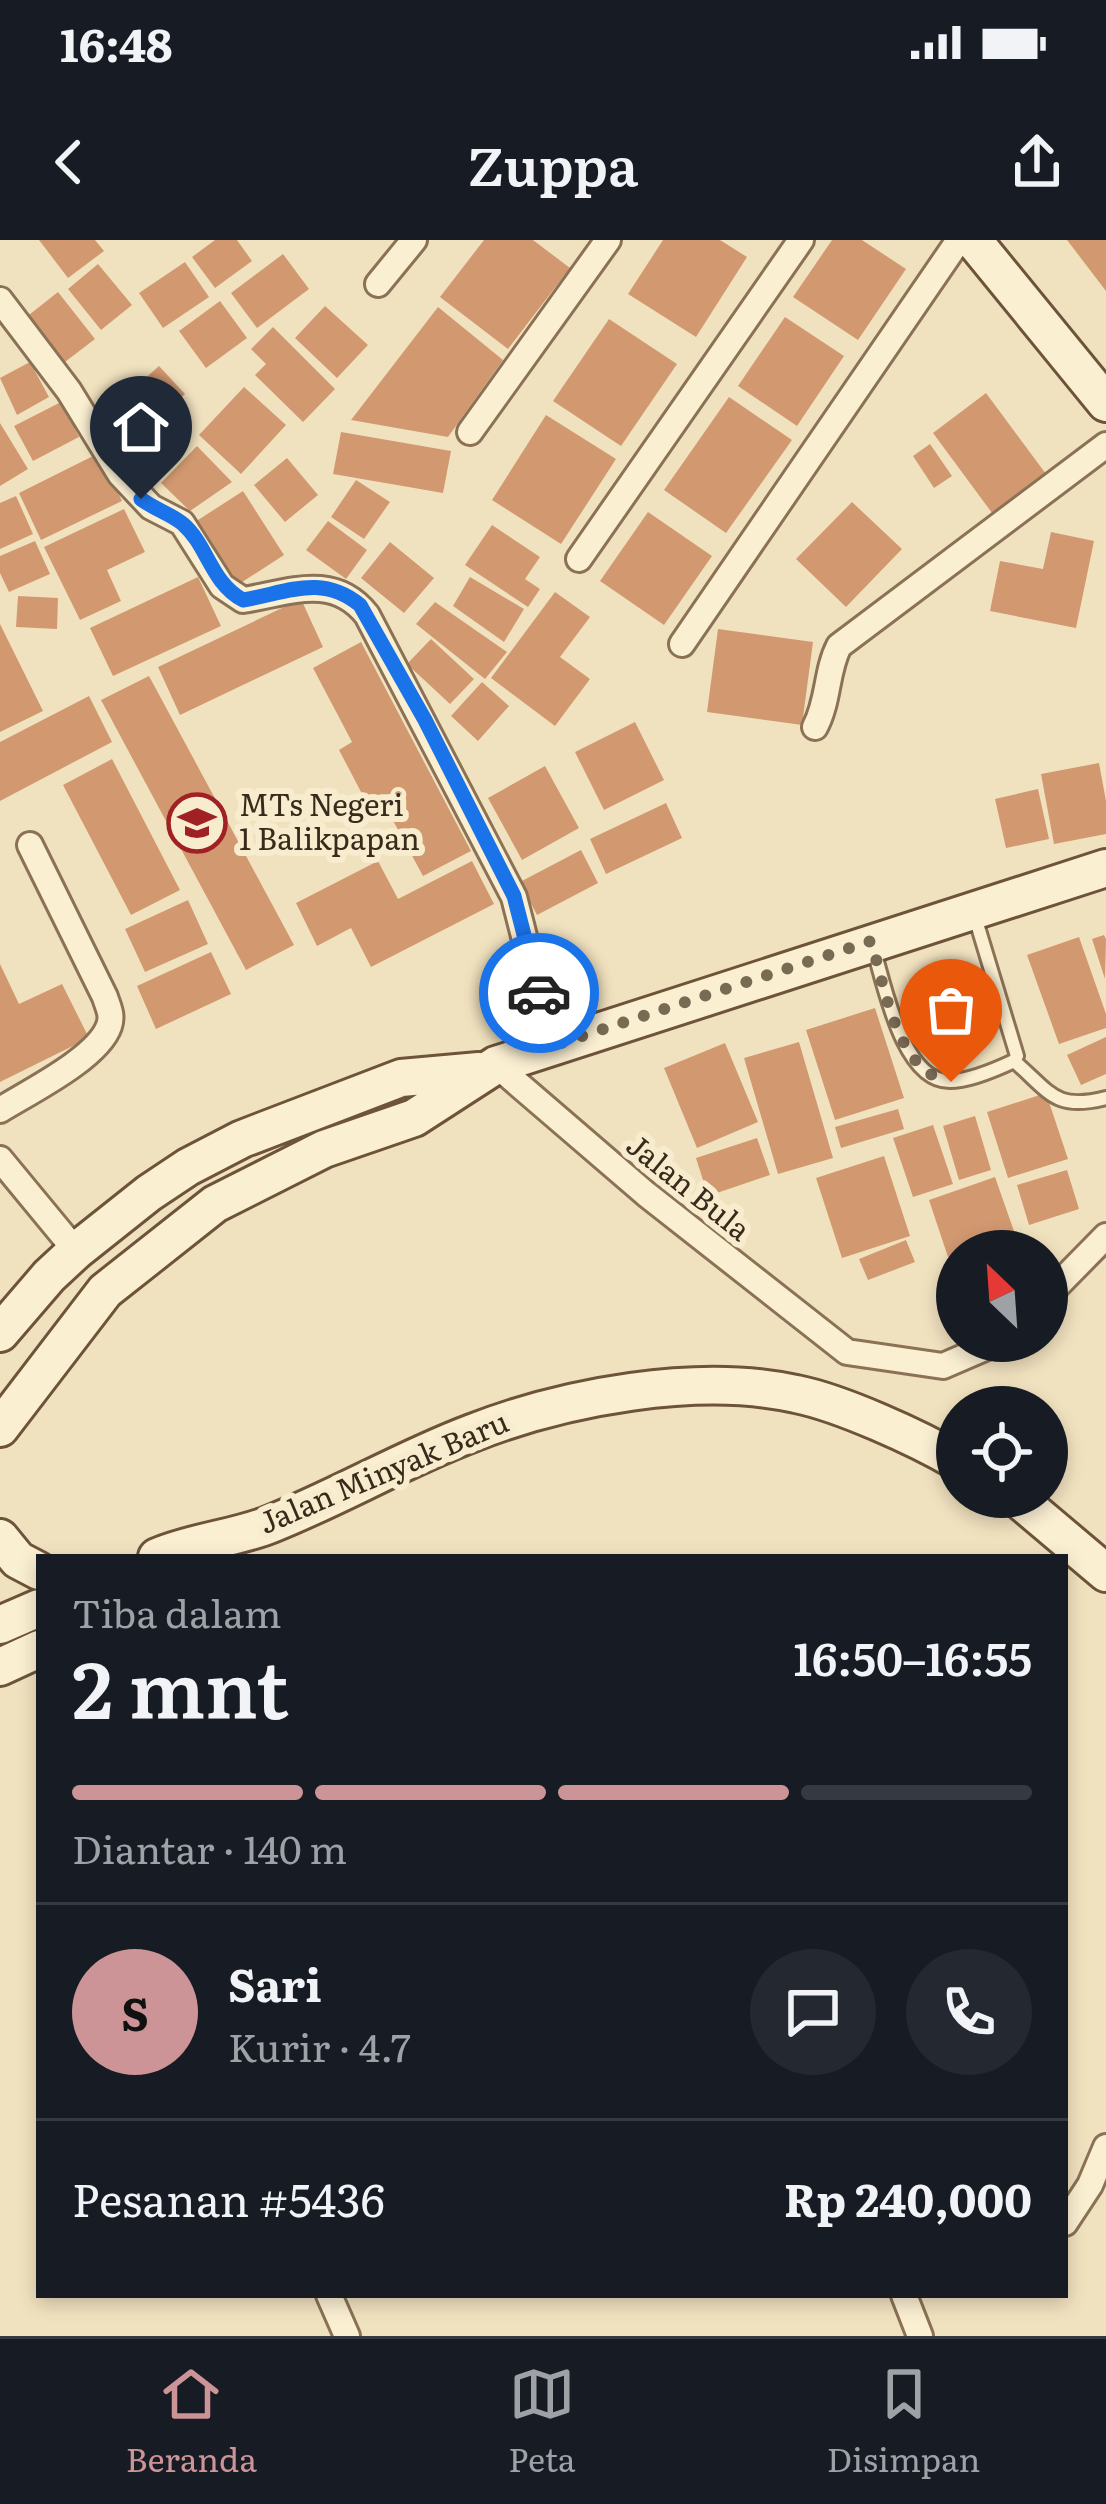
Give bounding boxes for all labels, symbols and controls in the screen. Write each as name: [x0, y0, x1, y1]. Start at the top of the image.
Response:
text: 16:48: [60, 9, 173, 76]
text: Zuppa: [468, 122, 638, 203]
icon: back: [36, 129, 102, 195]
icon: share: [1004, 129, 1070, 195]
pin: [90, 376, 192, 499]
icon: home: [108, 394, 174, 460]
place label: MTs Negeri 1 Balikpapan: [239, 781, 420, 859]
school or university icon: MTs Negeri 1 Balikpapan: [166, 792, 228, 854]
courier: [479, 933, 599, 1053]
pin: [900, 959, 1002, 1082]
icon: car: [506, 960, 572, 1026]
icon: bag: [918, 977, 984, 1043]
street label: Jalan Bula: [618, 1122, 762, 1250]
north arrow: [936, 1230, 1068, 1362]
map controls: [936, 1230, 1068, 1518]
button: locate: [936, 1386, 1068, 1518]
street label: Jalan Minyak Baru: [251, 1398, 515, 1543]
text: Tiba dalam: [72, 1582, 282, 1640]
text: 16:50–16:55: [793, 1623, 1032, 1690]
text: 2 mnt: [72, 1627, 289, 1743]
text: Diantar · 140 m: [72, 1818, 347, 1876]
text: Sari: [228, 1949, 322, 2016]
button: chat: [750, 1949, 876, 2075]
button: phone: [906, 1949, 1032, 2075]
text: S: [121, 1978, 149, 2045]
text: Kurir · 4.7: [228, 2016, 411, 2074]
text: Pesanan #5436: [72, 2164, 385, 2231]
text: Rp 240,000: [784, 2164, 1032, 2231]
tab: Beranda: [126, 2361, 257, 2482]
tab: Peta: [508, 2361, 576, 2482]
tab: Disimpan: [827, 2361, 980, 2482]

